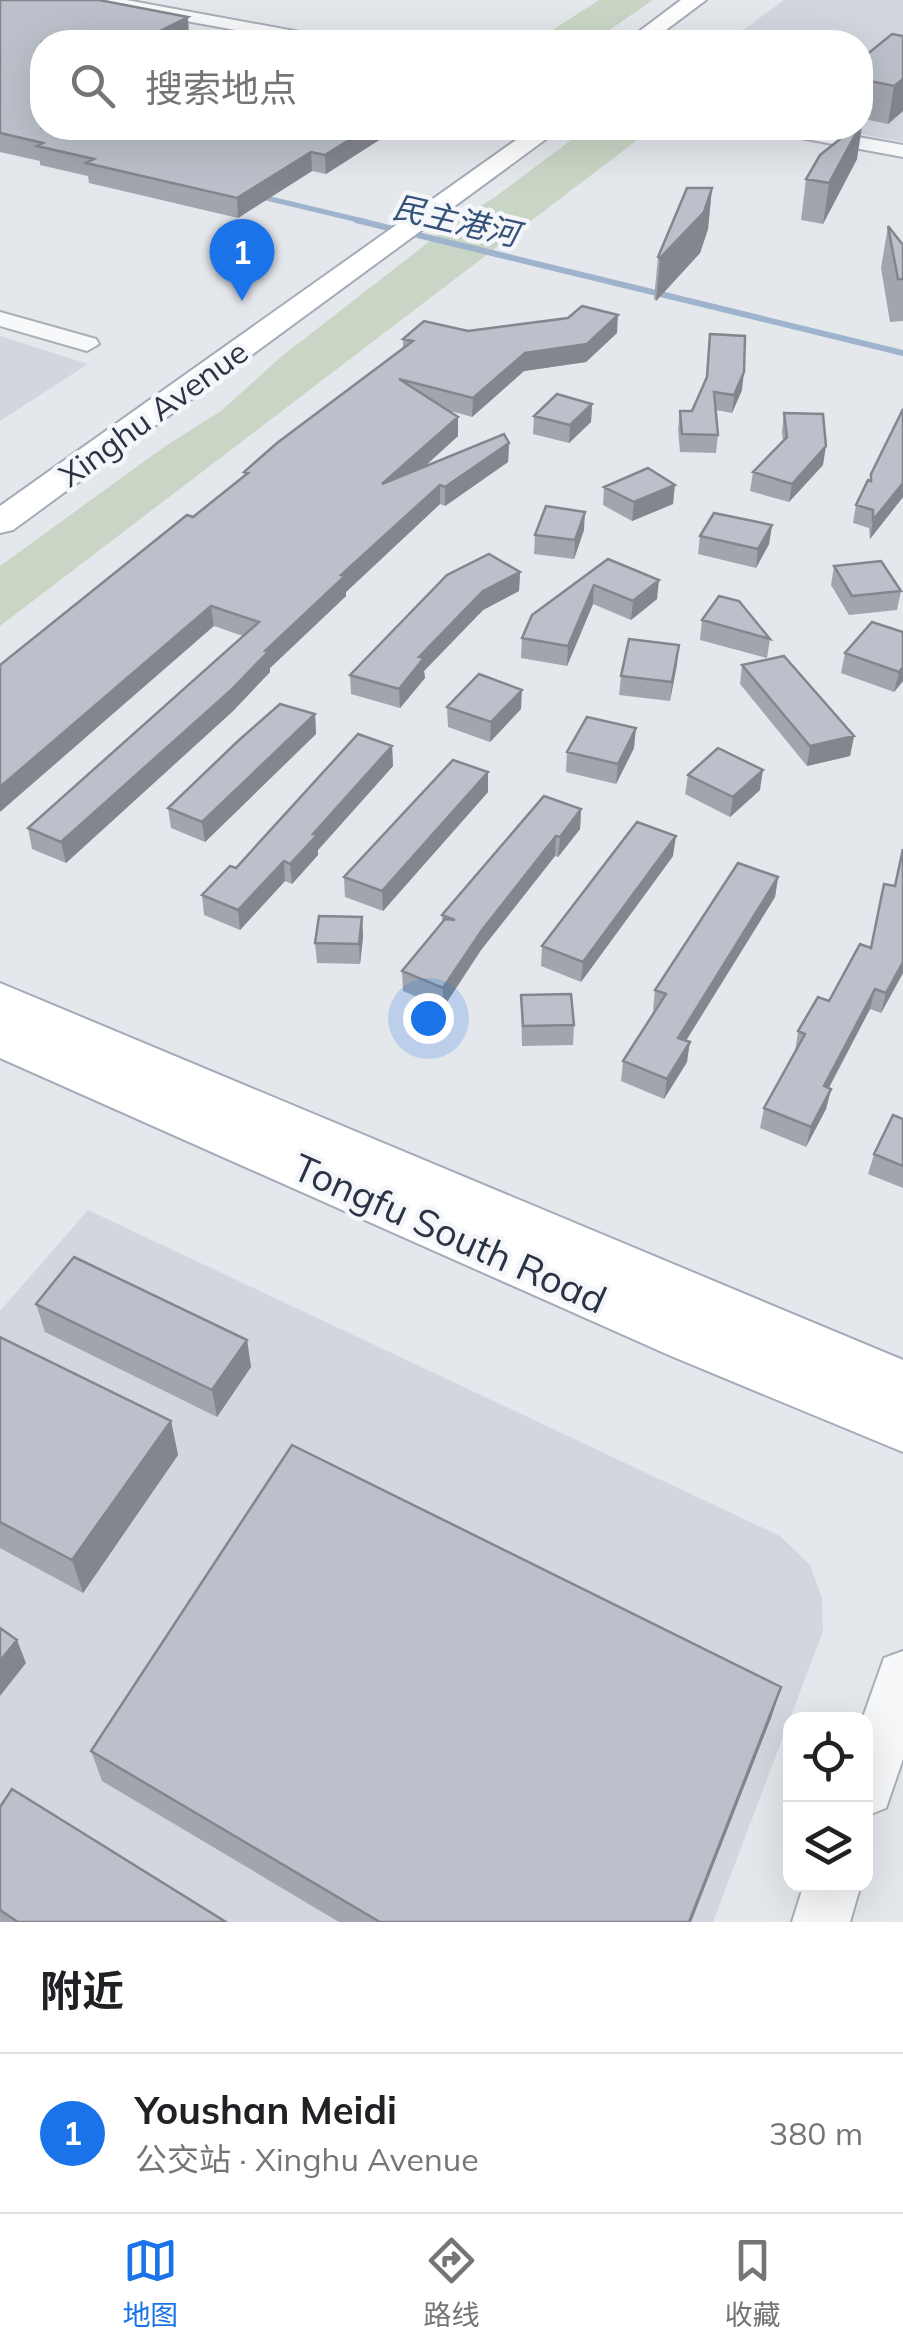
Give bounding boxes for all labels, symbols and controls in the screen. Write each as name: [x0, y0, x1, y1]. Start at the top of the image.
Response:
search box: [30, 30, 873, 140]
icon: search: [65, 58, 120, 113]
text: 搜索地点: [145, 64, 297, 112]
water label: 民主港河: [389, 186, 529, 255]
pin: 1: [210, 218, 274, 301]
street label: Xinghu Avenue: [51, 331, 255, 495]
your location: [403, 993, 454, 1044]
street label: Tongfu South Road: [286, 1142, 614, 1324]
map controls: [783, 1712, 873, 1892]
button: locate: [783, 1712, 873, 1802]
button: layers: [783, 1802, 873, 1892]
text: 附近: [40, 1964, 124, 2017]
text: Youshan Meidi: [135, 2086, 397, 2134]
text: 1: [63, 2113, 82, 2153]
text: 380 m: [769, 2113, 863, 2153]
text: 公交站 · Xinghu Avenue: [135, 2139, 479, 2179]
tab: 地图: [122, 2233, 179, 2333]
tab: 路线: [423, 2233, 480, 2333]
tab: 收藏: [724, 2233, 781, 2333]

